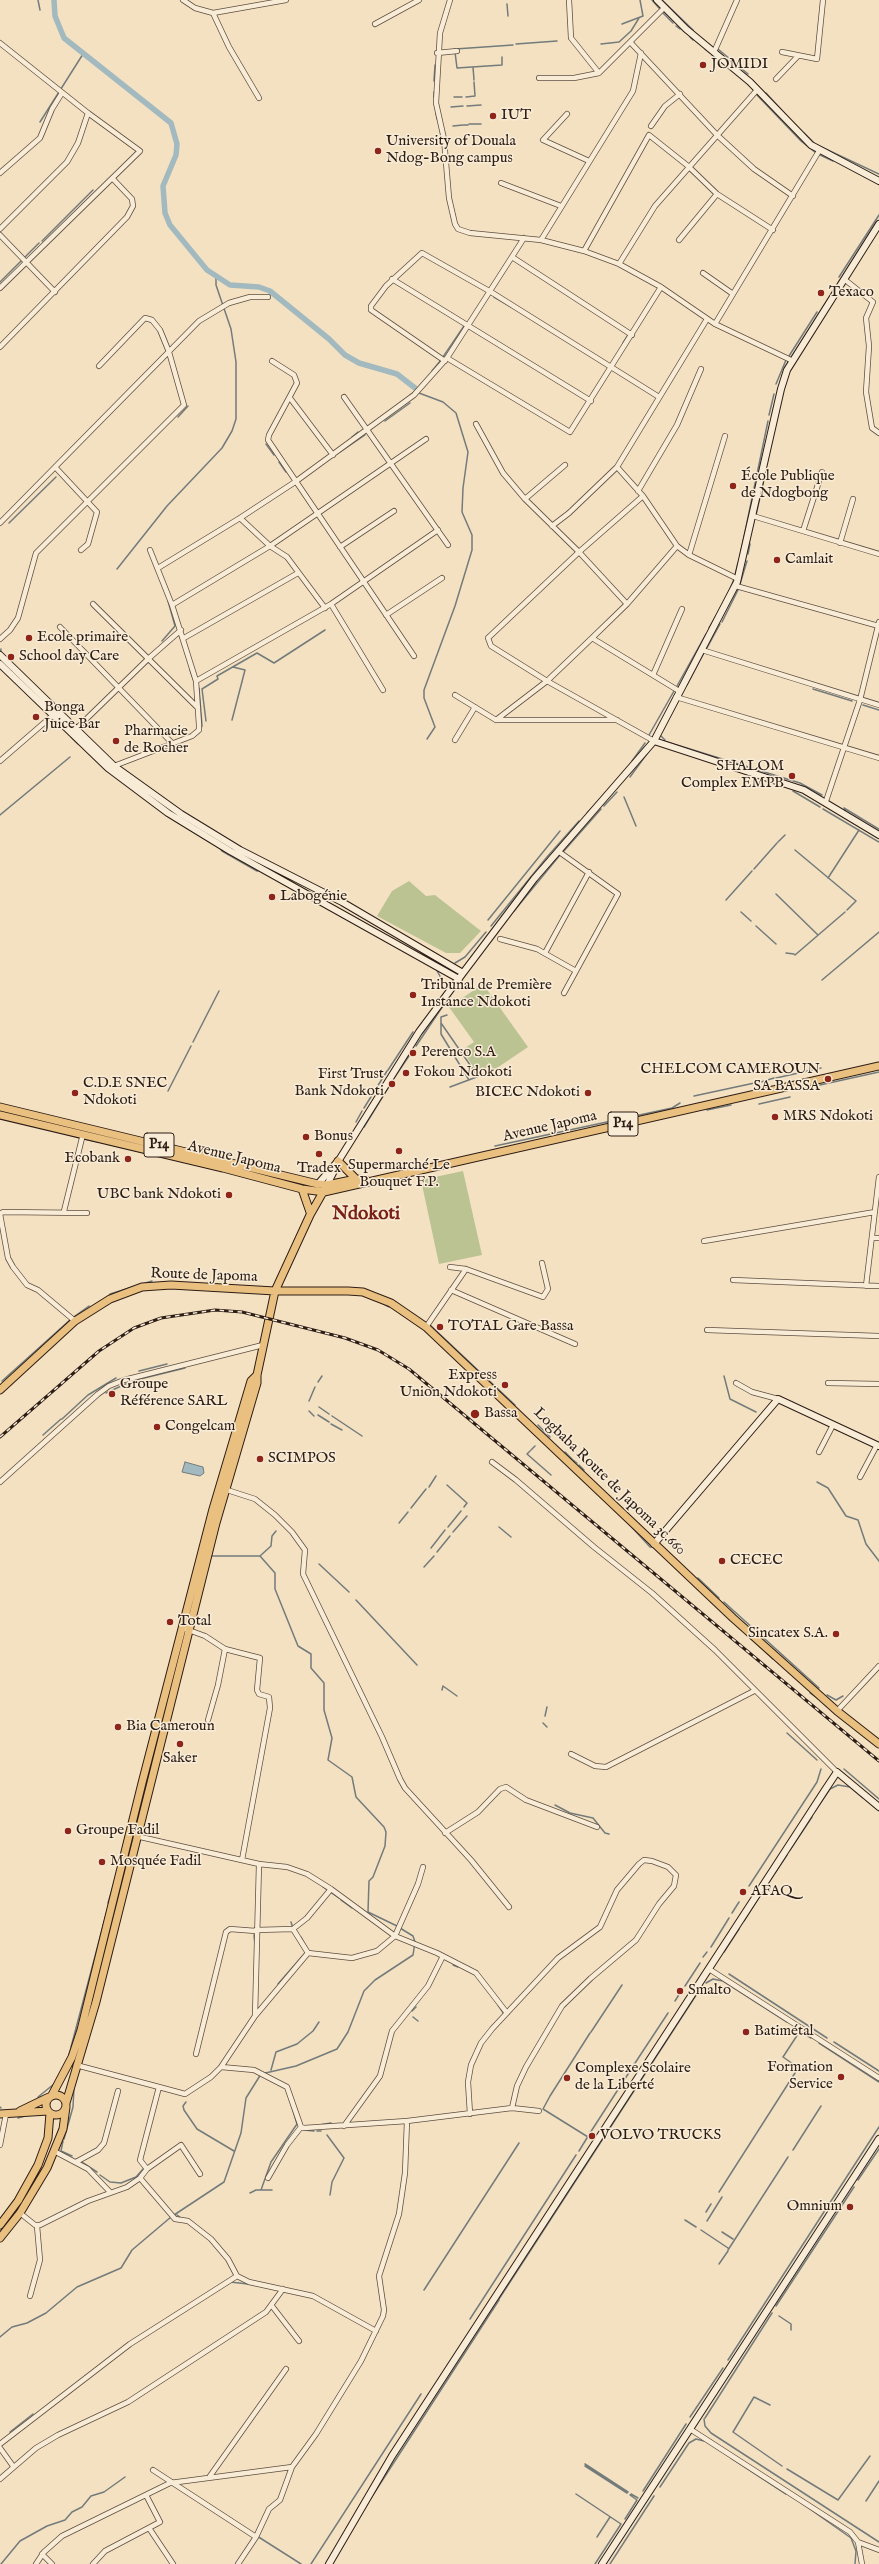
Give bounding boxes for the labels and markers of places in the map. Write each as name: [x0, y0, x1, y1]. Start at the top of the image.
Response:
place label: JOMIDI: [711, 56, 768, 74]
marker: JOMIDI: [698, 60, 708, 70]
place label: IUT: [501, 107, 531, 125]
marker: IUT: [488, 111, 498, 121]
place label: University of Douala Ndog-Bong campus: [386, 133, 516, 168]
marker: University of Douala Ndog-Bong campus: [373, 146, 383, 156]
place label: Texaco: [829, 284, 874, 302]
marker: Texaco: [816, 288, 826, 298]
place label: École Publique de Ndogbong: [741, 468, 835, 503]
marker: École Publique de Ndogbong: [728, 481, 738, 491]
place label: Camlait: [785, 551, 834, 569]
marker: Camlait: [772, 555, 782, 565]
place label: Ecole primaire: [37, 629, 128, 647]
marker: Ecole primaire: [24, 633, 34, 643]
place label: School day Care: [19, 648, 119, 666]
marker: School day Care: [6, 652, 16, 662]
place label: Bonga Juice Bar: [44, 699, 100, 734]
marker: Bonga Juice Bar: [31, 712, 41, 722]
place label: Pharmacie de Rocher: [124, 723, 188, 758]
marker: Pharmacie de Rocher: [111, 736, 121, 746]
place label: SHALOM Complex EMPB: [681, 758, 784, 793]
marker: SHALOM Complex EMPB: [787, 771, 797, 781]
place label: Labogénie: [280, 888, 347, 906]
marker: Labogénie: [267, 892, 277, 902]
place label: Tribunal de Première Instance Ndokoti: [421, 977, 552, 1012]
marker: Tribunal de Première Instance Ndokoti: [408, 990, 418, 1000]
place label: Perenco S.A: [421, 1044, 496, 1062]
marker: Perenco S.A: [408, 1048, 418, 1058]
place label: CHELCOM CAMEROUN SA BASSA: [641, 1061, 820, 1096]
place label: Fokou Ndokoti: [414, 1064, 512, 1082]
place label: First Trust Bank Ndokoti: [295, 1066, 384, 1101]
marker: Fokou Ndokoti: [401, 1068, 411, 1078]
marker: CHELCOM CAMEROUN SA BASSA: [823, 1074, 833, 1084]
place label: C.D.E SNEC Ndokoti: [83, 1075, 167, 1110]
marker: First Trust Bank Ndokoti: [387, 1079, 397, 1089]
place label: BICEC Ndokoti: [475, 1084, 580, 1102]
marker: C.D.E SNEC Ndokoti: [70, 1088, 80, 1098]
marker: BICEC Ndokoti: [583, 1088, 593, 1098]
place label: MRS Ndokoti: [783, 1108, 873, 1126]
marker: MRS Ndokoti: [770, 1112, 780, 1122]
place label: Bonus: [314, 1128, 353, 1146]
marker: Bonus: [301, 1132, 311, 1142]
marker: Supermarché Le Bouquet F.P.: [394, 1146, 404, 1156]
marker: Tradex: [314, 1149, 324, 1159]
place label: Ecobank: [65, 1150, 120, 1168]
marker: Ecobank: [123, 1154, 133, 1164]
place label: Supermarché Le Bouquet F.P.: [348, 1157, 450, 1192]
place label: Tradex: [297, 1160, 341, 1178]
place label: UBC bank Ndokoti: [97, 1186, 221, 1204]
marker: UBC bank Ndokoti: [224, 1190, 234, 1200]
place label: TOTAL Gare Bassa: [448, 1318, 573, 1336]
marker: TOTAL Gare Bassa: [435, 1322, 445, 1332]
place label: Express Union Ndokoti: [400, 1367, 497, 1402]
place label: Groupe Référence SARL: [120, 1376, 227, 1411]
marker: Express Union Ndokoti: [500, 1380, 510, 1390]
marker: Groupe Référence SARL: [107, 1389, 117, 1399]
place label: Bassa: [484, 1405, 517, 1423]
marker: Bassa: [469, 1408, 481, 1420]
place label: Congelcam: [165, 1418, 235, 1436]
marker: Congelcam: [152, 1422, 162, 1432]
place label: SCIMPOS: [268, 1450, 336, 1468]
marker: SCIMPOS: [255, 1454, 265, 1464]
place label: CECEC: [730, 1552, 783, 1570]
marker: CECEC: [717, 1556, 727, 1566]
place label: Total: [178, 1613, 211, 1631]
marker: Total: [165, 1617, 175, 1627]
place label: Sincatex S.A.: [748, 1625, 828, 1643]
marker: Sincatex S.A.: [831, 1629, 841, 1639]
place label: Bia Cameroun: [126, 1718, 215, 1736]
marker: Bia Cameroun: [113, 1722, 123, 1732]
marker: Saker: [175, 1739, 185, 1749]
place label: Saker: [163, 1750, 197, 1768]
place label: Groupe Fadil: [76, 1822, 159, 1840]
marker: Groupe Fadil: [63, 1826, 73, 1836]
place label: Mosquée Fadil: [110, 1853, 201, 1871]
marker: Mosquée Fadil: [97, 1857, 107, 1867]
place label: AFAQ: [751, 1883, 792, 1901]
marker: AFAQ: [738, 1887, 748, 1897]
place label: Smalto: [688, 1982, 731, 2000]
marker: Smalto: [675, 1986, 685, 1996]
place label: Batimétal: [754, 2023, 814, 2041]
marker: Batimétal: [741, 2027, 751, 2037]
place label: Formation Service: [767, 2059, 833, 2094]
place label: Complexe Scolaire de la Liberté: [575, 2060, 691, 2095]
marker: Formation Service: [836, 2072, 846, 2082]
marker: Complexe Scolaire de la Liberté: [562, 2073, 572, 2083]
place label: VOLVO TRUCKS: [600, 2127, 721, 2145]
marker: VOLVO TRUCKS: [587, 2131, 597, 2141]
place label: Omnium: [787, 2198, 842, 2216]
marker: Omnium: [845, 2202, 855, 2212]

